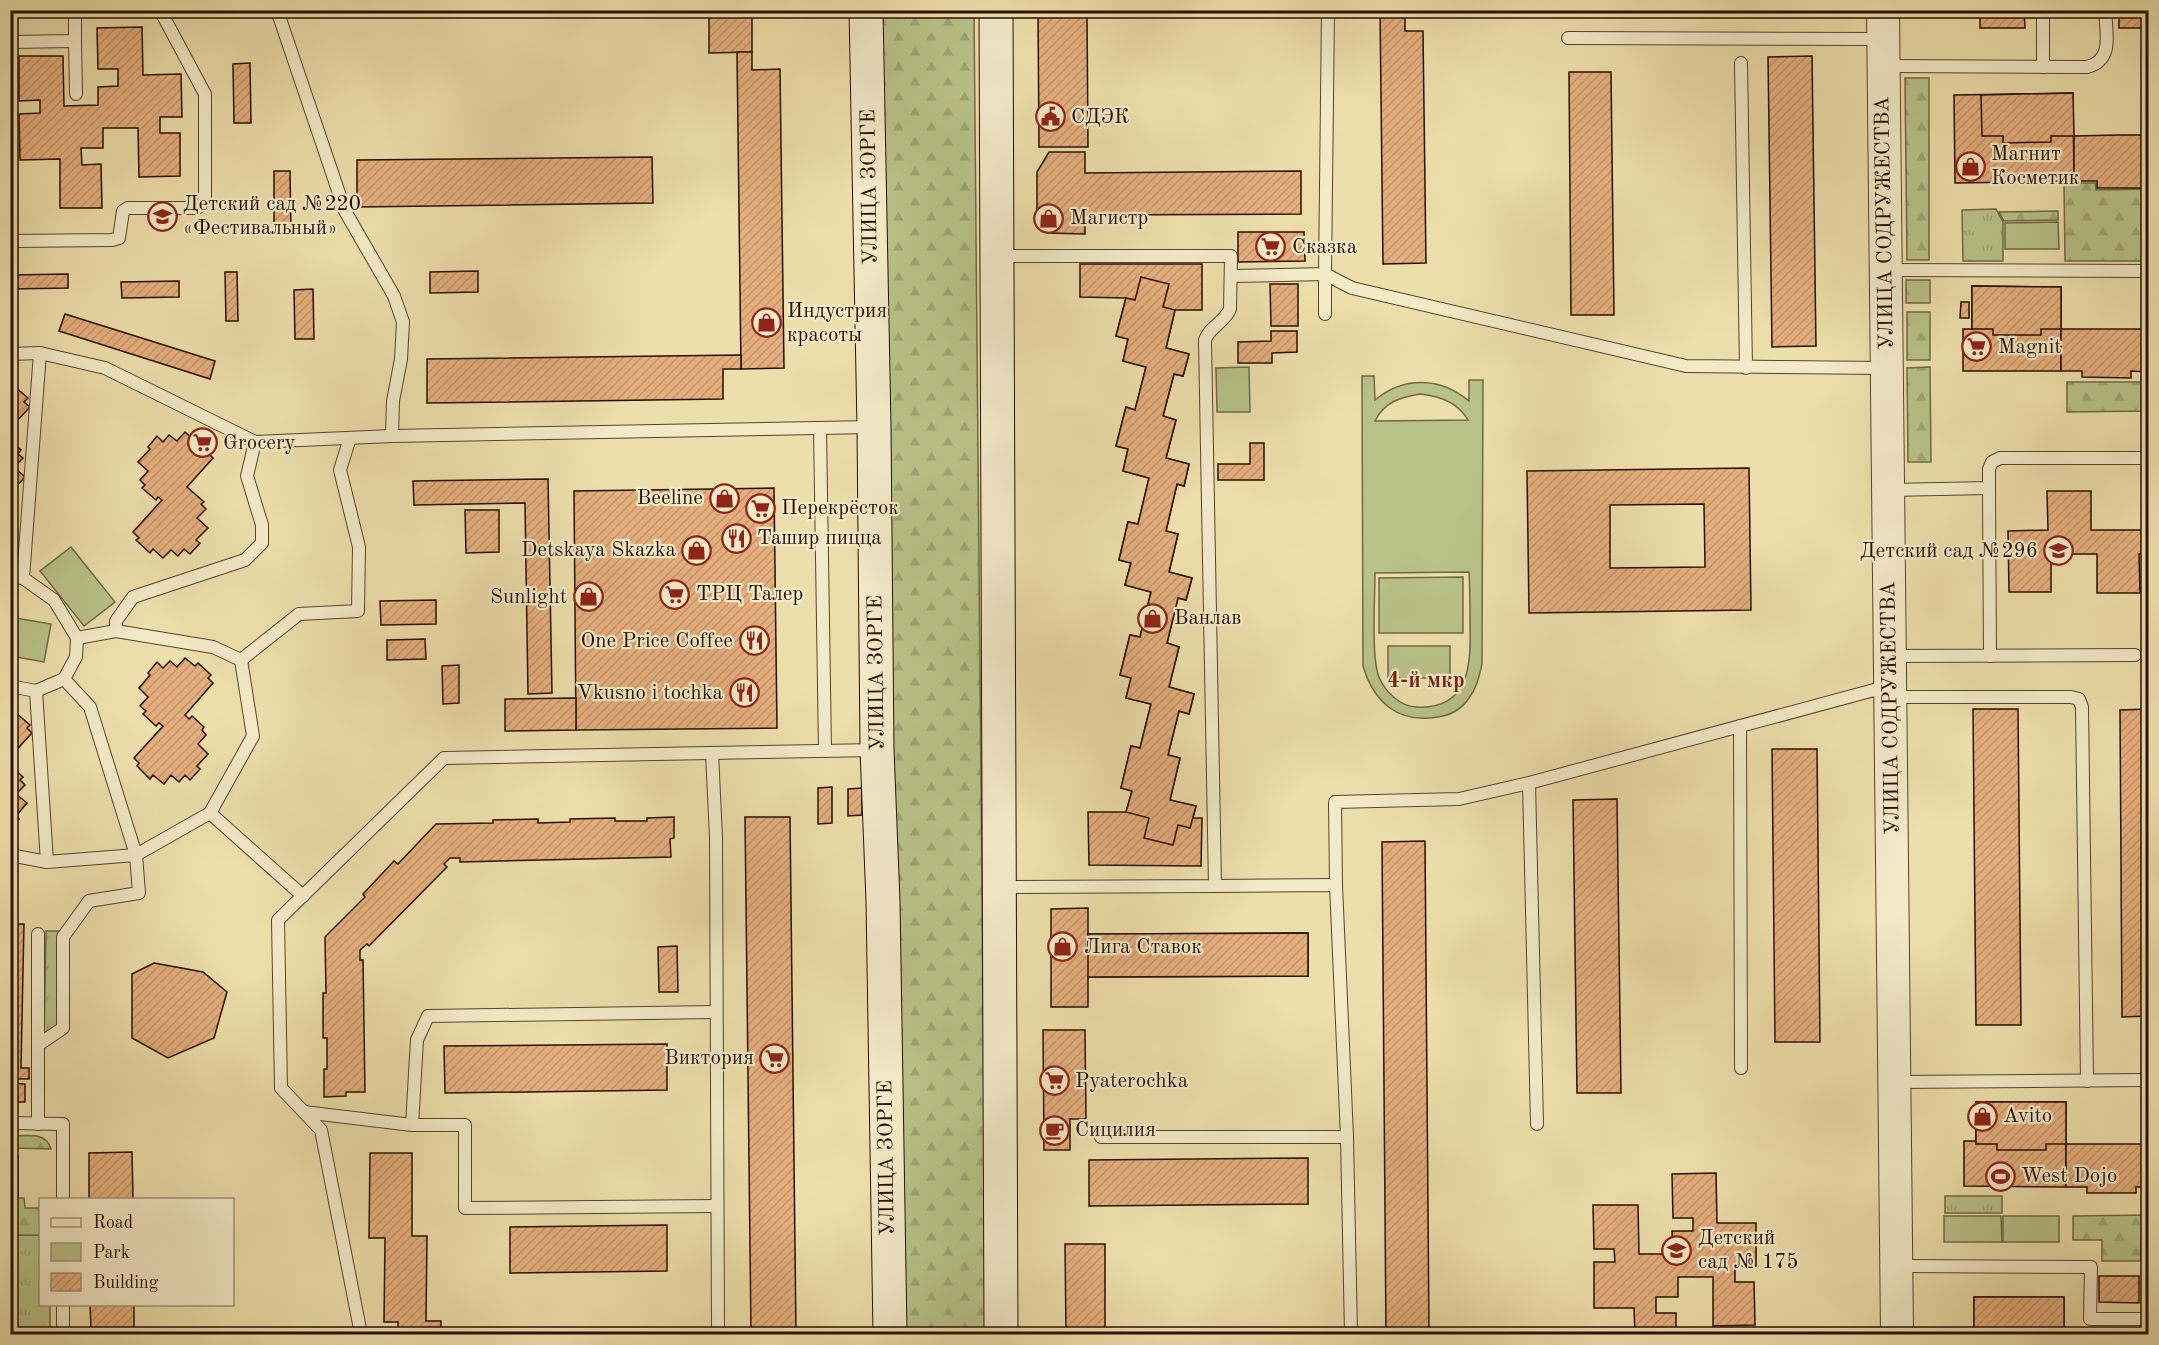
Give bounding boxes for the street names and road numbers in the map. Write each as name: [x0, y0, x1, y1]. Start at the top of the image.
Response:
street label: УЛИЦА СОДРУЖЕСТВА: [1872, 96, 1898, 350]
street label: УЛИЦА ЗОРГЕ: [858, 109, 882, 265]
street label: УЛИЦА СОДРУЖЕСТВА: [1878, 581, 1904, 835]
street label: УЛИЦА ЗОРГЕ: [865, 595, 889, 751]
street label: УЛИЦА ЗОРГЕ: [875, 1080, 899, 1236]

